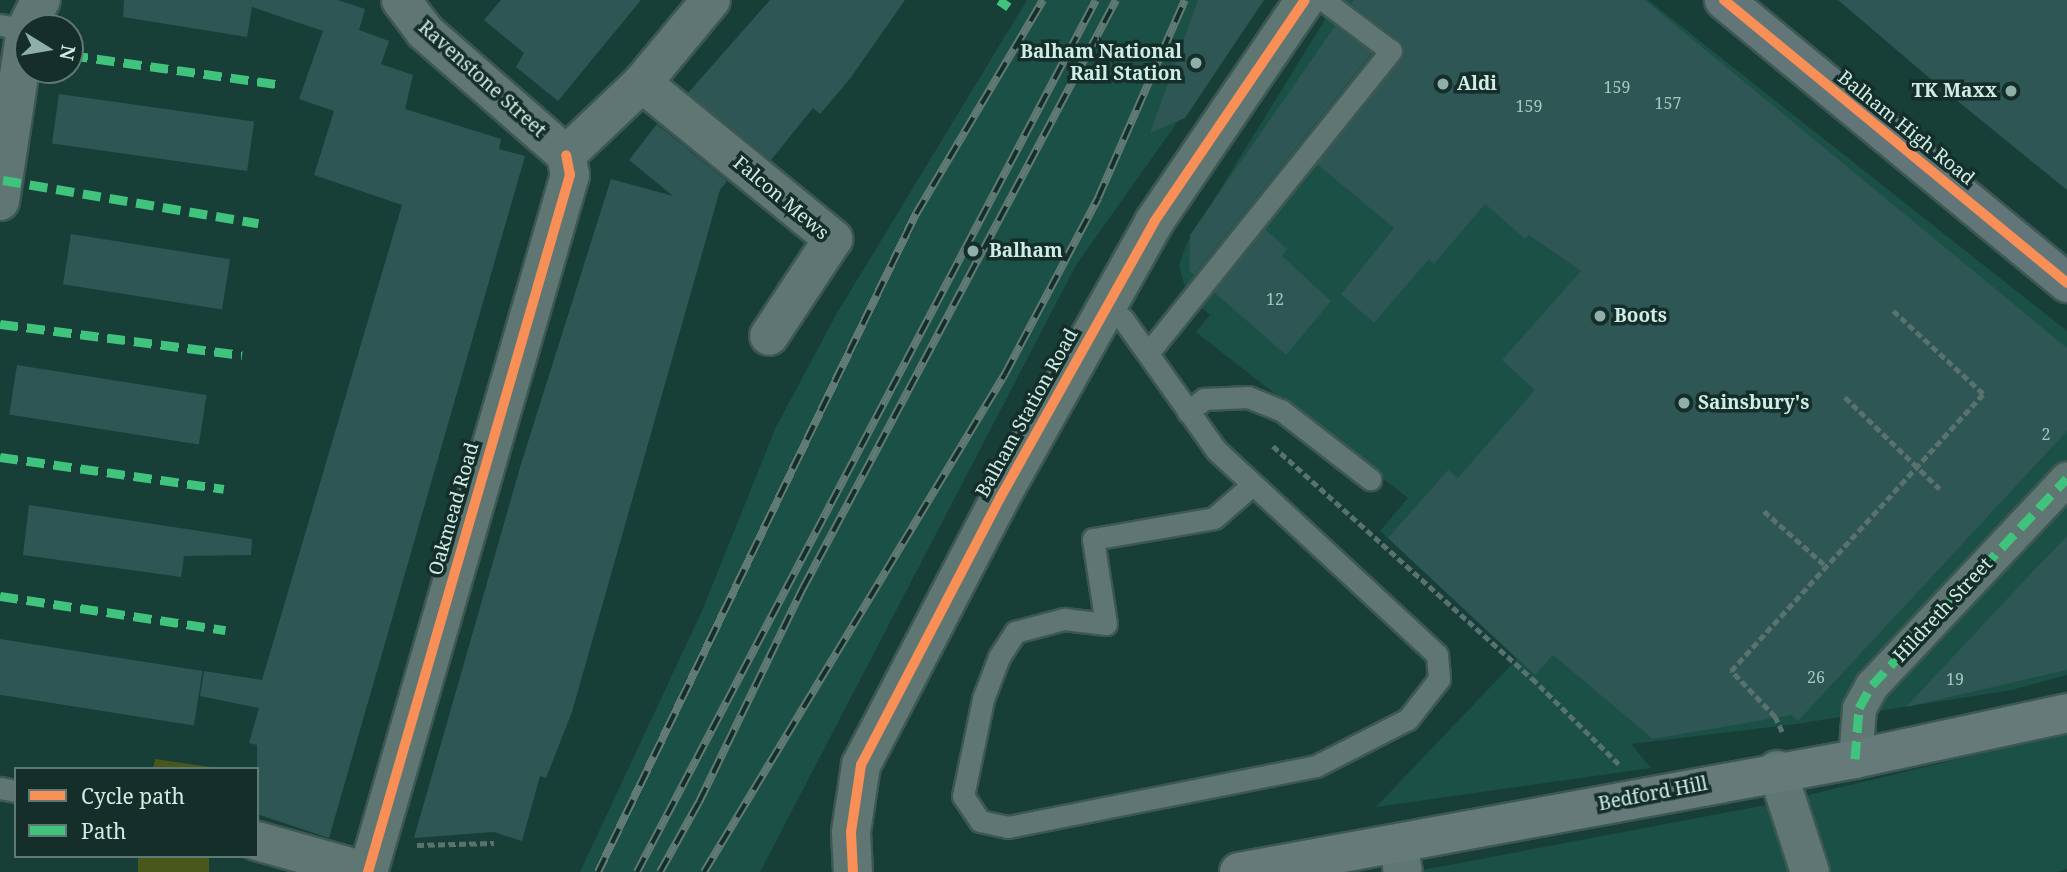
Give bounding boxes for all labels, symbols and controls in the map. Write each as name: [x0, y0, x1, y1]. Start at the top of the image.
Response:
north arrow: [14, 14, 84, 84]
street label: Ravenstone Street: [414, 16, 550, 142]
place label: Balham National Rail Station: [1020, 41, 1182, 85]
text: N: [53, 43, 82, 62]
marker: Balham National Rail Station: [1188, 55, 1204, 71]
street label: Balham High Road: [1833, 66, 1979, 190]
place label: Aldi: [1457, 73, 1497, 95]
marker: Aldi: [1435, 76, 1451, 92]
house number: 159: [1604, 77, 1630, 97]
place label: TK Maxx: [1912, 80, 1997, 102]
marker: TK Maxx: [2003, 83, 2019, 99]
house number: 157: [1655, 93, 1681, 113]
house number: 159: [1516, 96, 1542, 116]
street label: Falcon Mews: [729, 152, 833, 244]
place label: Balham: [989, 240, 1063, 262]
marker: Balham: [963, 241, 983, 261]
house number: 12: [1266, 289, 1284, 309]
place label: Boots: [1614, 305, 1667, 327]
marker: Boots: [1592, 308, 1608, 324]
street label: Balham Station Road: [971, 325, 1083, 501]
place label: Sainsbury's: [1698, 392, 1809, 414]
marker: Sainsbury's: [1676, 395, 1692, 411]
house number: 2: [2042, 424, 2050, 444]
street label: Oakmead Road: [424, 440, 484, 578]
street label: Hildreth Street: [1889, 553, 1997, 667]
house number: 26: [1807, 667, 1825, 687]
house number: 19: [1946, 669, 1964, 689]
legend: [14, 767, 259, 858]
street label: Bedford Hill: [1596, 772, 1710, 816]
text: Cycle path: [81, 782, 185, 810]
text: Path: [81, 817, 126, 845]

